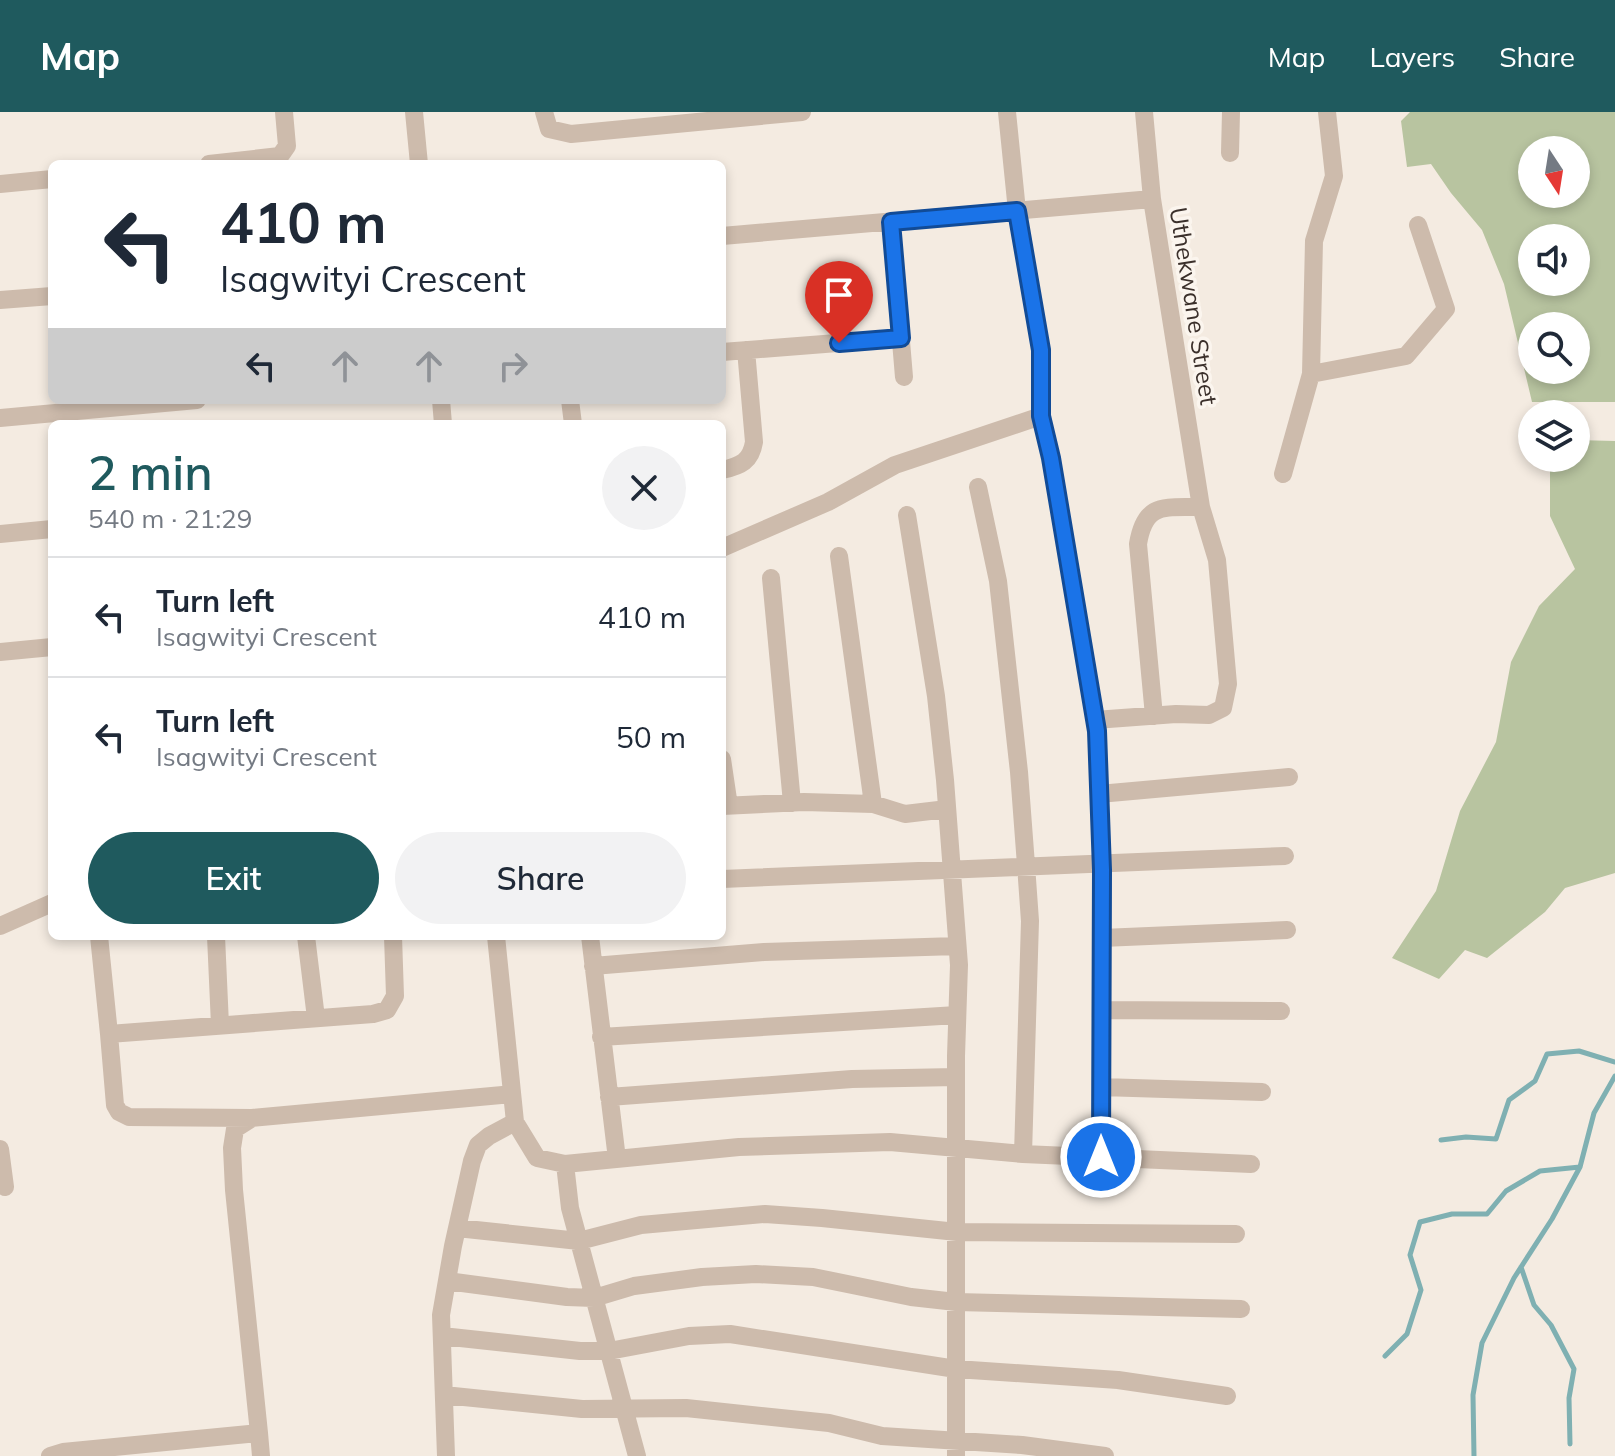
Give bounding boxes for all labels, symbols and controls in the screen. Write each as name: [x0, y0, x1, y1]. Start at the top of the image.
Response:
text: Map: [40, 32, 120, 80]
text: Map: [1268, 39, 1325, 74]
text: Layers: [1369, 39, 1455, 74]
text: Share: [1499, 39, 1575, 74]
north arrow: [1518, 136, 1590, 208]
map controls: [1518, 136, 1590, 472]
text: 410 m: [220, 187, 387, 257]
icon: left: [88, 192, 192, 296]
street label: Uthekwane Street: [1164, 205, 1224, 407]
button: sound: [1518, 224, 1590, 296]
text: Isagwityi Crescent: [220, 256, 526, 301]
pin: [805, 261, 873, 343]
icon: arrive: [817, 273, 861, 317]
button: search: [1518, 312, 1590, 384]
icon: left: [239, 344, 283, 388]
icon: ahead: [323, 344, 367, 388]
icon: ahead: [407, 344, 451, 388]
icon: right: [491, 344, 535, 388]
button: layers: [1518, 400, 1590, 472]
text: 2 min: [88, 442, 213, 502]
button: close: [602, 446, 686, 530]
text: 540 m · 21:29: [88, 502, 252, 535]
text: Turn left: [156, 582, 274, 620]
icon: left: [88, 595, 132, 639]
text: 410 m: [598, 598, 686, 636]
text: Isagwityi Crescent: [156, 620, 377, 653]
text: Turn left: [156, 702, 274, 740]
icon: left: [88, 715, 132, 759]
text: 50 m: [616, 718, 686, 756]
text: Isagwityi Crescent: [156, 740, 377, 773]
button: Exit: [88, 832, 379, 924]
button: Share: [395, 832, 686, 924]
position arrow: [1059, 1115, 1143, 1199]

